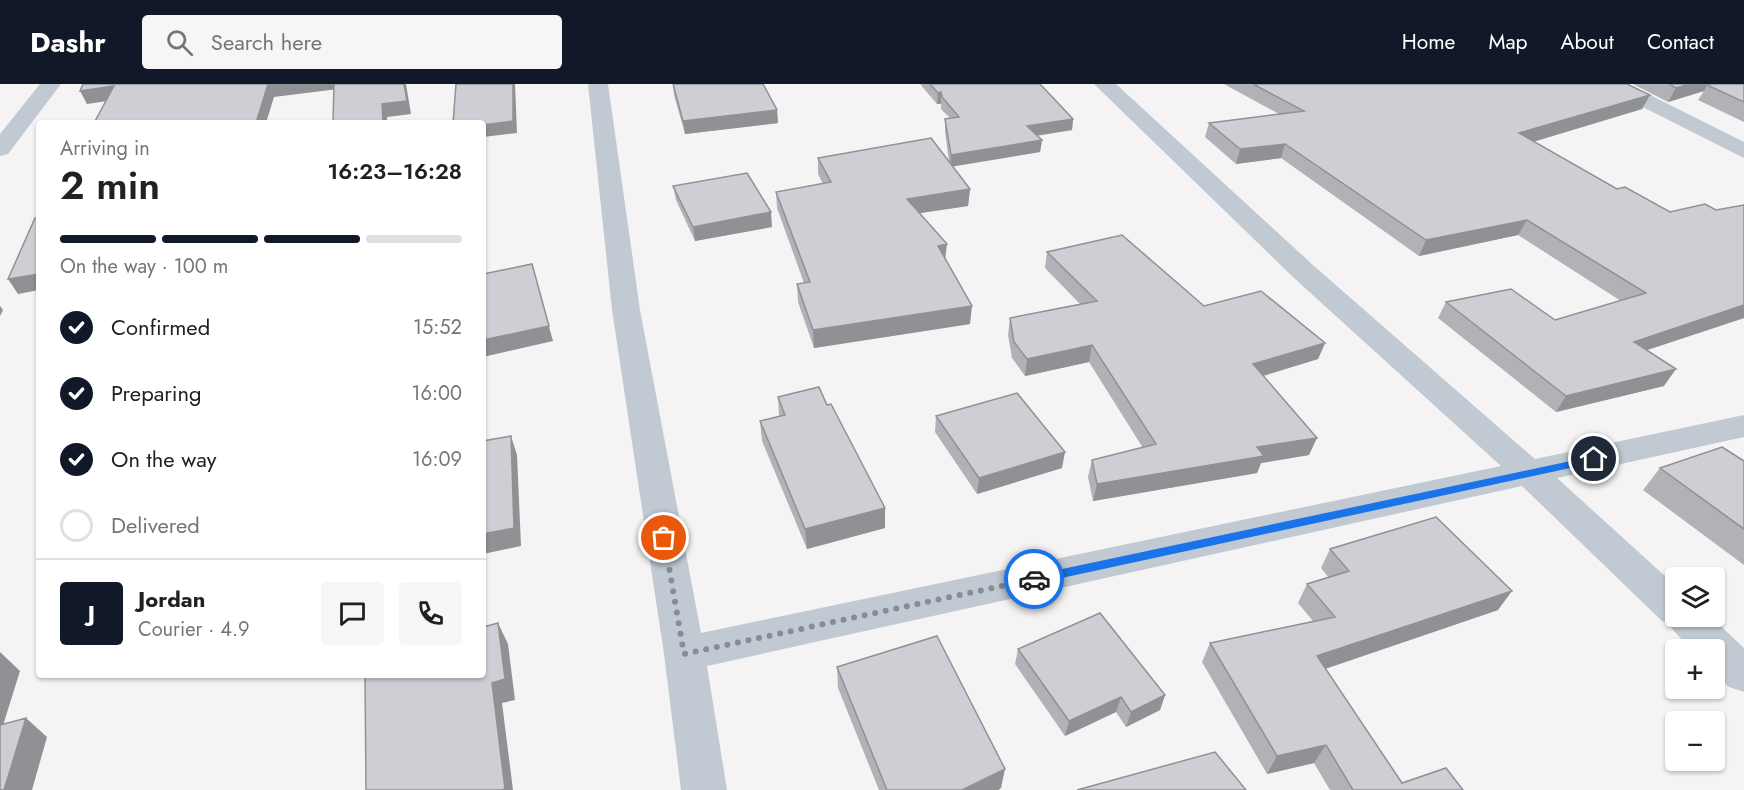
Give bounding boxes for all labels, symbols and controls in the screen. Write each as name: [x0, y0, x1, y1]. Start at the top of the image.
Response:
search box: [142, 15, 562, 69]
text: Dashr: [30, 22, 106, 63]
icon: search: [163, 26, 196, 59]
text: Search here: [211, 26, 322, 58]
text: Home: [1402, 27, 1455, 57]
text: Map: [1488, 27, 1528, 57]
text: About: [1561, 27, 1614, 57]
text: Contact: [1647, 27, 1714, 57]
text: Arriving in: [60, 134, 150, 163]
text: 16:23–16:28: [327, 155, 462, 187]
text: 2 min: [60, 157, 160, 214]
text: On the way · 100 m: [60, 252, 228, 281]
icon: check: [60, 311, 93, 344]
text: Confirmed: [111, 311, 210, 343]
text: 15:52: [413, 313, 462, 342]
icon: check: [60, 377, 93, 410]
text: Preparing: [111, 377, 202, 409]
text: 16:00: [411, 379, 462, 408]
pin: [1568, 433, 1619, 484]
icon: home: [1577, 442, 1610, 475]
icon: check: [60, 443, 93, 476]
text: On the way: [111, 443, 216, 475]
text: 16:09: [412, 445, 462, 474]
text: Delivered: [111, 509, 200, 541]
pin: [638, 512, 689, 563]
icon: bag: [647, 521, 680, 554]
courier: [1004, 549, 1064, 609]
icon: car: [1018, 563, 1051, 596]
map controls: [1665, 567, 1725, 771]
button: layers: [1665, 567, 1725, 627]
button: chat: [321, 582, 384, 645]
button: phone: [399, 582, 462, 645]
text: Jordan: [138, 583, 205, 615]
text: J: [88, 597, 95, 629]
text: Courier · 4.9: [138, 615, 250, 644]
button: +: [1665, 639, 1725, 699]
button: −: [1665, 711, 1725, 771]

